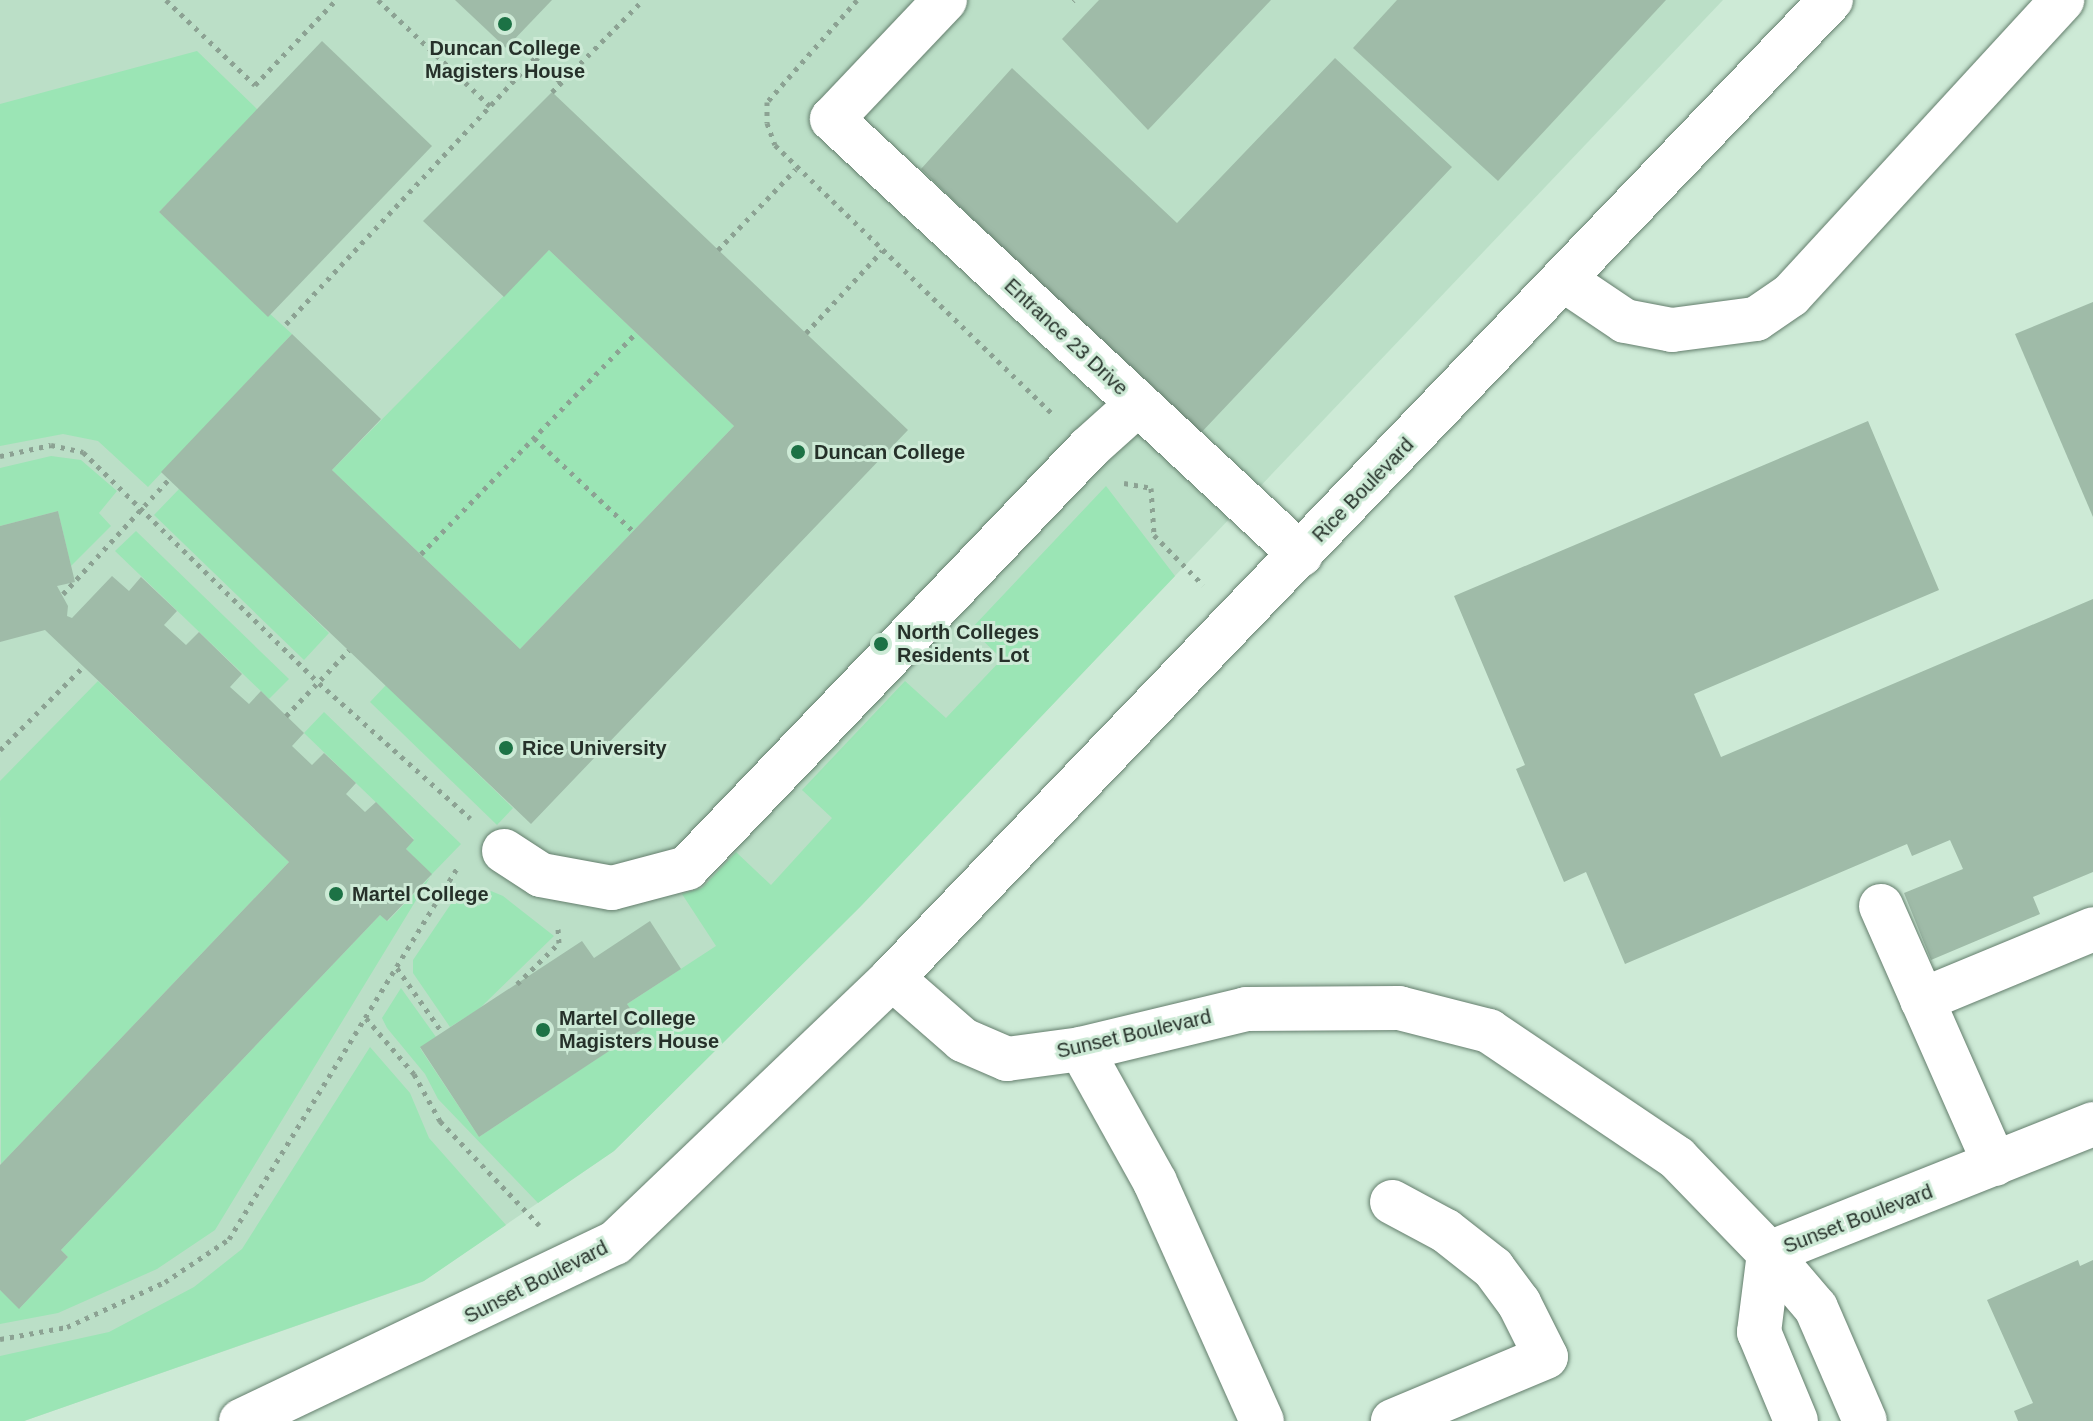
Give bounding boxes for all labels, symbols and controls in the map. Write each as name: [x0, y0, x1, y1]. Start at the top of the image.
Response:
marker: Duncan College Magisters House: [496, 15, 514, 33]
place label: Duncan College Magisters House: [425, 36, 585, 83]
street label: Entrance 23 Drive: [999, 274, 1133, 400]
street label: Rice Boulevard: [1307, 433, 1419, 547]
place label: Duncan College: [814, 440, 965, 464]
marker: Duncan College: [789, 443, 807, 461]
place label: North Colleges Residents Lot: [897, 620, 1039, 667]
marker: North Colleges Residents Lot: [872, 635, 890, 653]
place label: Rice University: [522, 736, 667, 760]
marker: Rice University: [497, 739, 515, 757]
place label: Martel College: [352, 882, 489, 906]
marker: Martel College: [327, 885, 345, 903]
street label: Sunset Boulevard: [1054, 1005, 1214, 1063]
place label: Martel College Magisters House: [559, 1006, 719, 1053]
marker: Martel College Magisters House: [534, 1021, 552, 1039]
street label: Sunset Boulevard: [1780, 1180, 1936, 1258]
street label: Sunset Boulevard: [460, 1235, 612, 1329]

